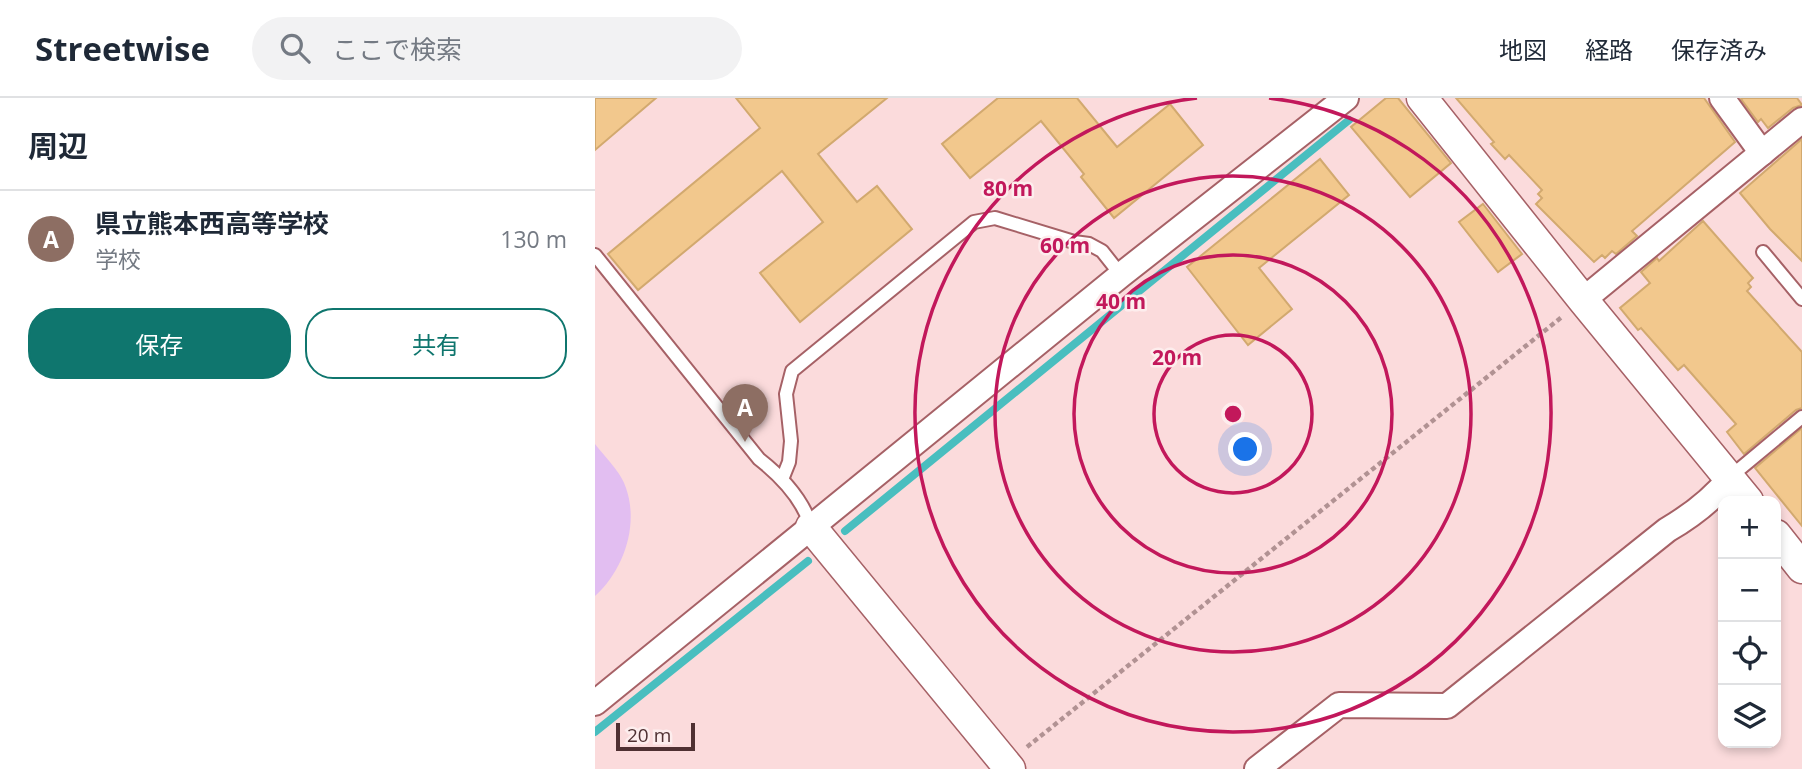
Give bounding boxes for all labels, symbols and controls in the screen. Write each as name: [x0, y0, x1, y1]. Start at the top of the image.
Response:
search box: [252, 17, 742, 80]
text: Streetwise: [35, 26, 210, 71]
icon: search: [276, 29, 314, 67]
text: ここで検索: [332, 31, 462, 67]
text: 地図: [1499, 33, 1547, 66]
text: 経路: [1585, 33, 1633, 66]
text: 保存済み: [1671, 33, 1767, 66]
text: 周辺: [28, 125, 88, 166]
text: 80 m: [983, 174, 1033, 202]
text: 県立熊本西高等学校: [95, 205, 329, 241]
text: A: [43, 223, 59, 255]
text: 130 m: [500, 223, 567, 255]
text: 60 m: [1040, 231, 1090, 259]
text: 学校: [95, 243, 141, 275]
text: 40 m: [1096, 287, 1146, 315]
button: 保存: [28, 308, 291, 379]
button: 共有: [305, 308, 567, 379]
text: 20 m: [1152, 343, 1202, 371]
pin: A: [722, 384, 768, 442]
centre of rings: [1221, 402, 1245, 426]
your location: [1228, 432, 1262, 466]
map controls: [1718, 496, 1781, 748]
button: +: [1718, 496, 1781, 559]
button: −: [1718, 559, 1781, 622]
button: locate: [1718, 622, 1781, 685]
button: layers: [1718, 685, 1781, 748]
scale bar: [616, 720, 695, 752]
text: 20 m: [627, 722, 671, 748]

